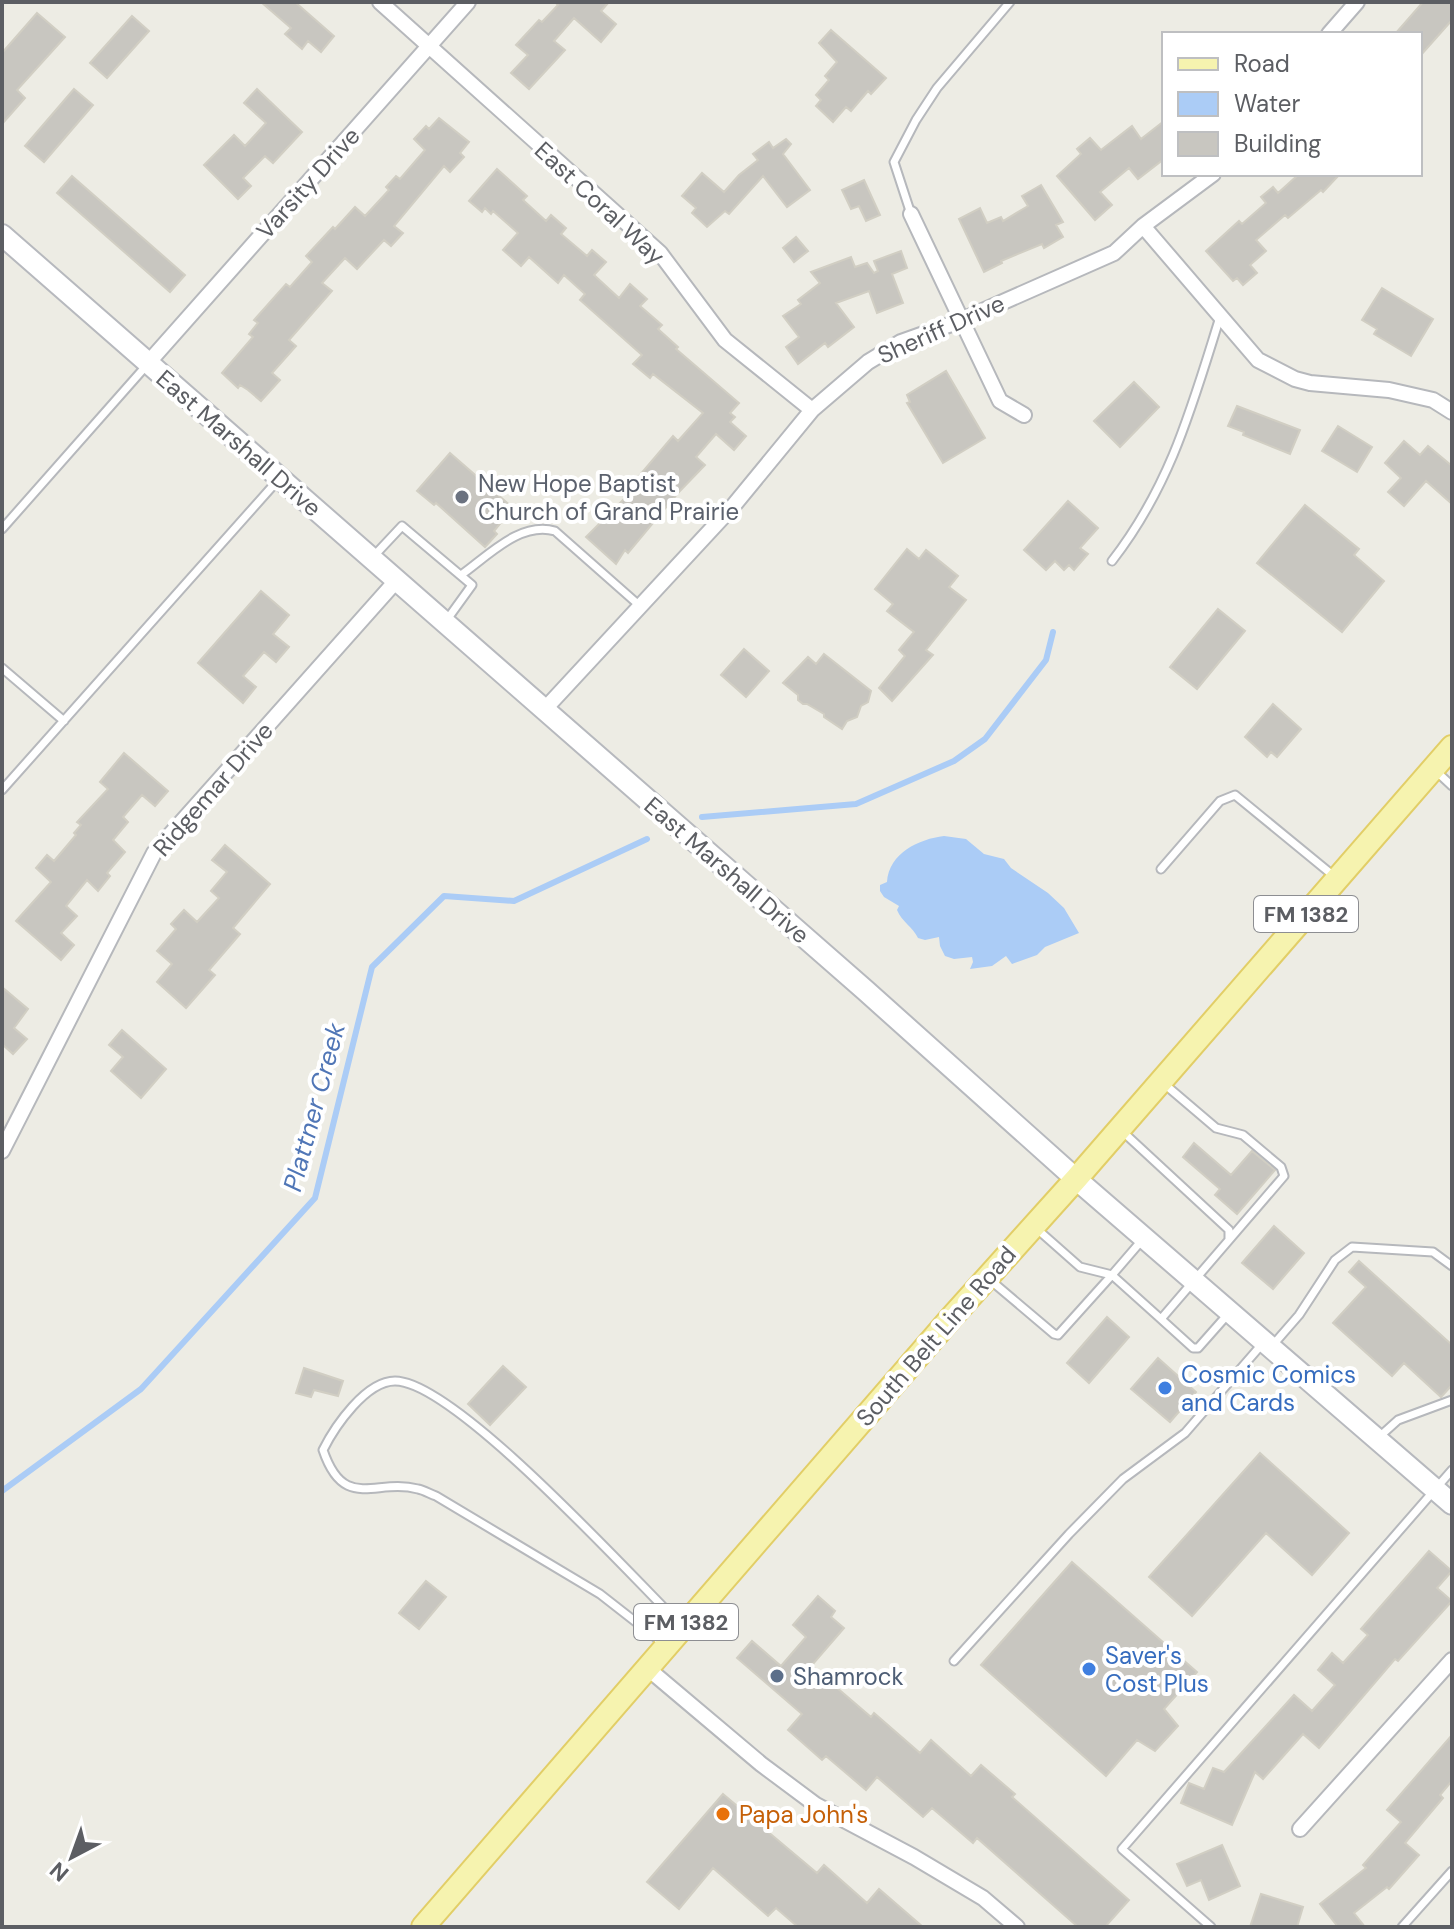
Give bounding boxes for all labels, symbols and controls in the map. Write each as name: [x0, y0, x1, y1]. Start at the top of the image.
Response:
legend: [1162, 32, 1422, 176]
text: Road: [1234, 48, 1290, 79]
text: Water: [1234, 88, 1300, 119]
street label: Varsity Drive: [249, 120, 367, 246]
text: Building: [1234, 128, 1321, 159]
street label: East Coral Way: [528, 135, 672, 271]
street label: Sheriff Drive: [873, 287, 1009, 371]
street label: East Marshall Drive: [150, 363, 328, 523]
place label: New Hope Baptist Church of Grand Prairie: [478, 468, 739, 527]
marker: New Hope Baptist Church of Grand Prairie: [453, 488, 471, 506]
street label: Ridgemar Drive: [146, 715, 280, 863]
street label: East Marshall Drive: [638, 790, 816, 950]
road number: FM 1382: [1254, 896, 1358, 932]
water label: Plattner Creek: [275, 1018, 353, 1195]
street label: South Belt Line Road: [849, 1239, 1023, 1433]
place label: Cosmic Comics and Cards: [1181, 1359, 1356, 1418]
marker: Cosmic Comics and Cards: [1156, 1379, 1174, 1397]
road number: FM 1382: [634, 1604, 738, 1640]
place label: Saver's Cost Plus: [1105, 1640, 1209, 1699]
marker: Saver's Cost Plus: [1080, 1660, 1098, 1678]
place label: Shamrock: [793, 1661, 904, 1692]
marker: Shamrock: [768, 1667, 786, 1685]
place label: Papa John's: [739, 1799, 868, 1830]
marker: Papa John's: [714, 1805, 732, 1823]
north arrow: [32, 1817, 112, 1897]
text: N: [44, 1856, 75, 1888]

